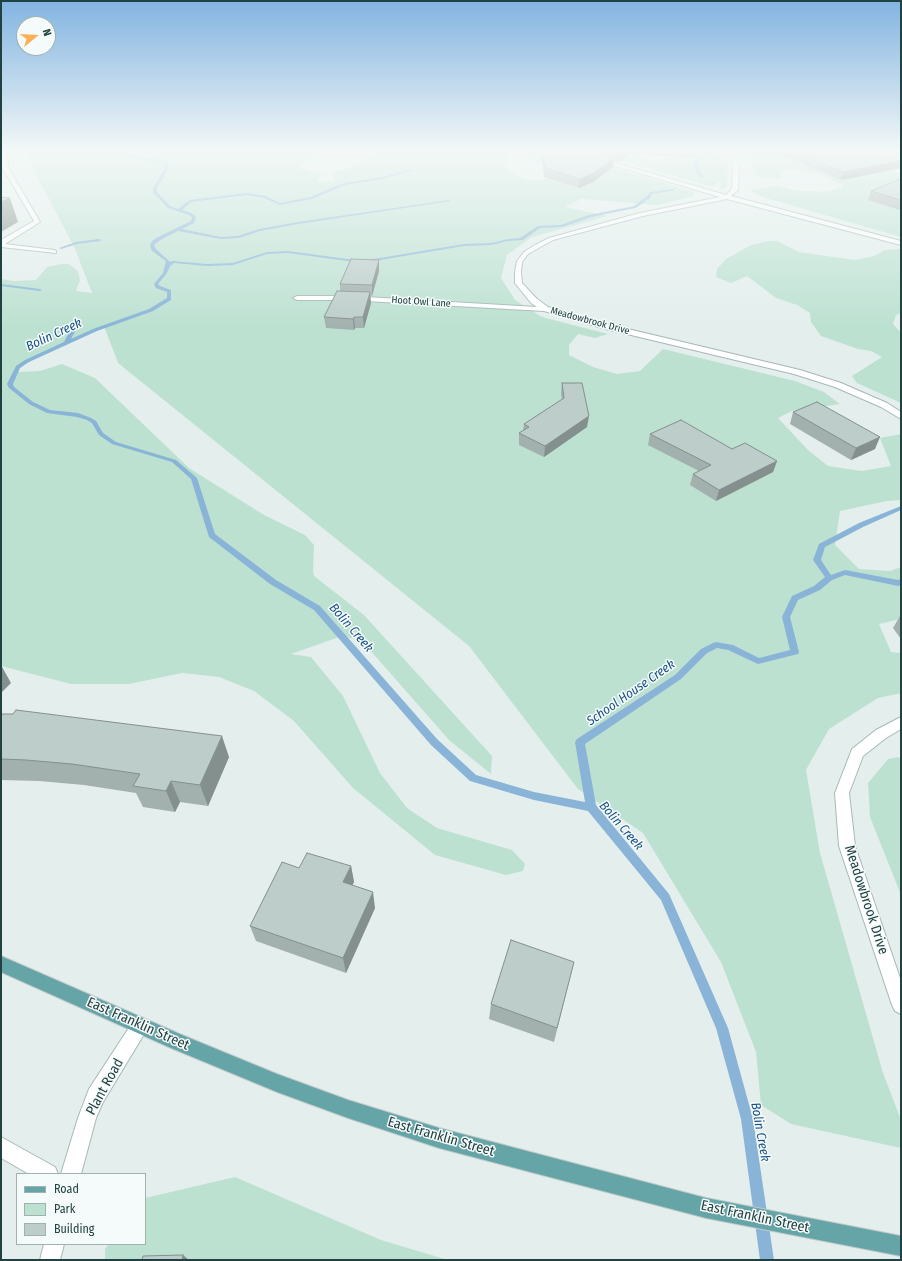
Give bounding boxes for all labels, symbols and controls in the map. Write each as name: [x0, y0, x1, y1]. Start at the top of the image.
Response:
north arrow: [16, 16, 56, 56]
text: N: [40, 27, 54, 38]
street label: Hoot Owl Lane: [391, 294, 451, 310]
street label: Meadowbrook Drive: [549, 305, 631, 337]
water label: Bolin Creek: [24, 315, 84, 355]
water label: Bolin Creek: [326, 600, 376, 656]
water label: School House Creek: [584, 657, 678, 729]
water label: Bolin Creek: [596, 798, 646, 854]
street label: Meadowbrook Drive: [840, 843, 892, 957]
street label: East Franklin Street: [84, 994, 192, 1054]
street label: Plant Road: [83, 1056, 127, 1118]
water label: Bolin Creek: [747, 1101, 773, 1163]
street label: East Franklin Street: [386, 1114, 496, 1160]
legend: [16, 1173, 146, 1245]
text: Road: [54, 1182, 79, 1196]
street label: East Franklin Street: [699, 1197, 811, 1237]
text: Park: [54, 1202, 75, 1216]
text: Building: [54, 1222, 94, 1236]

